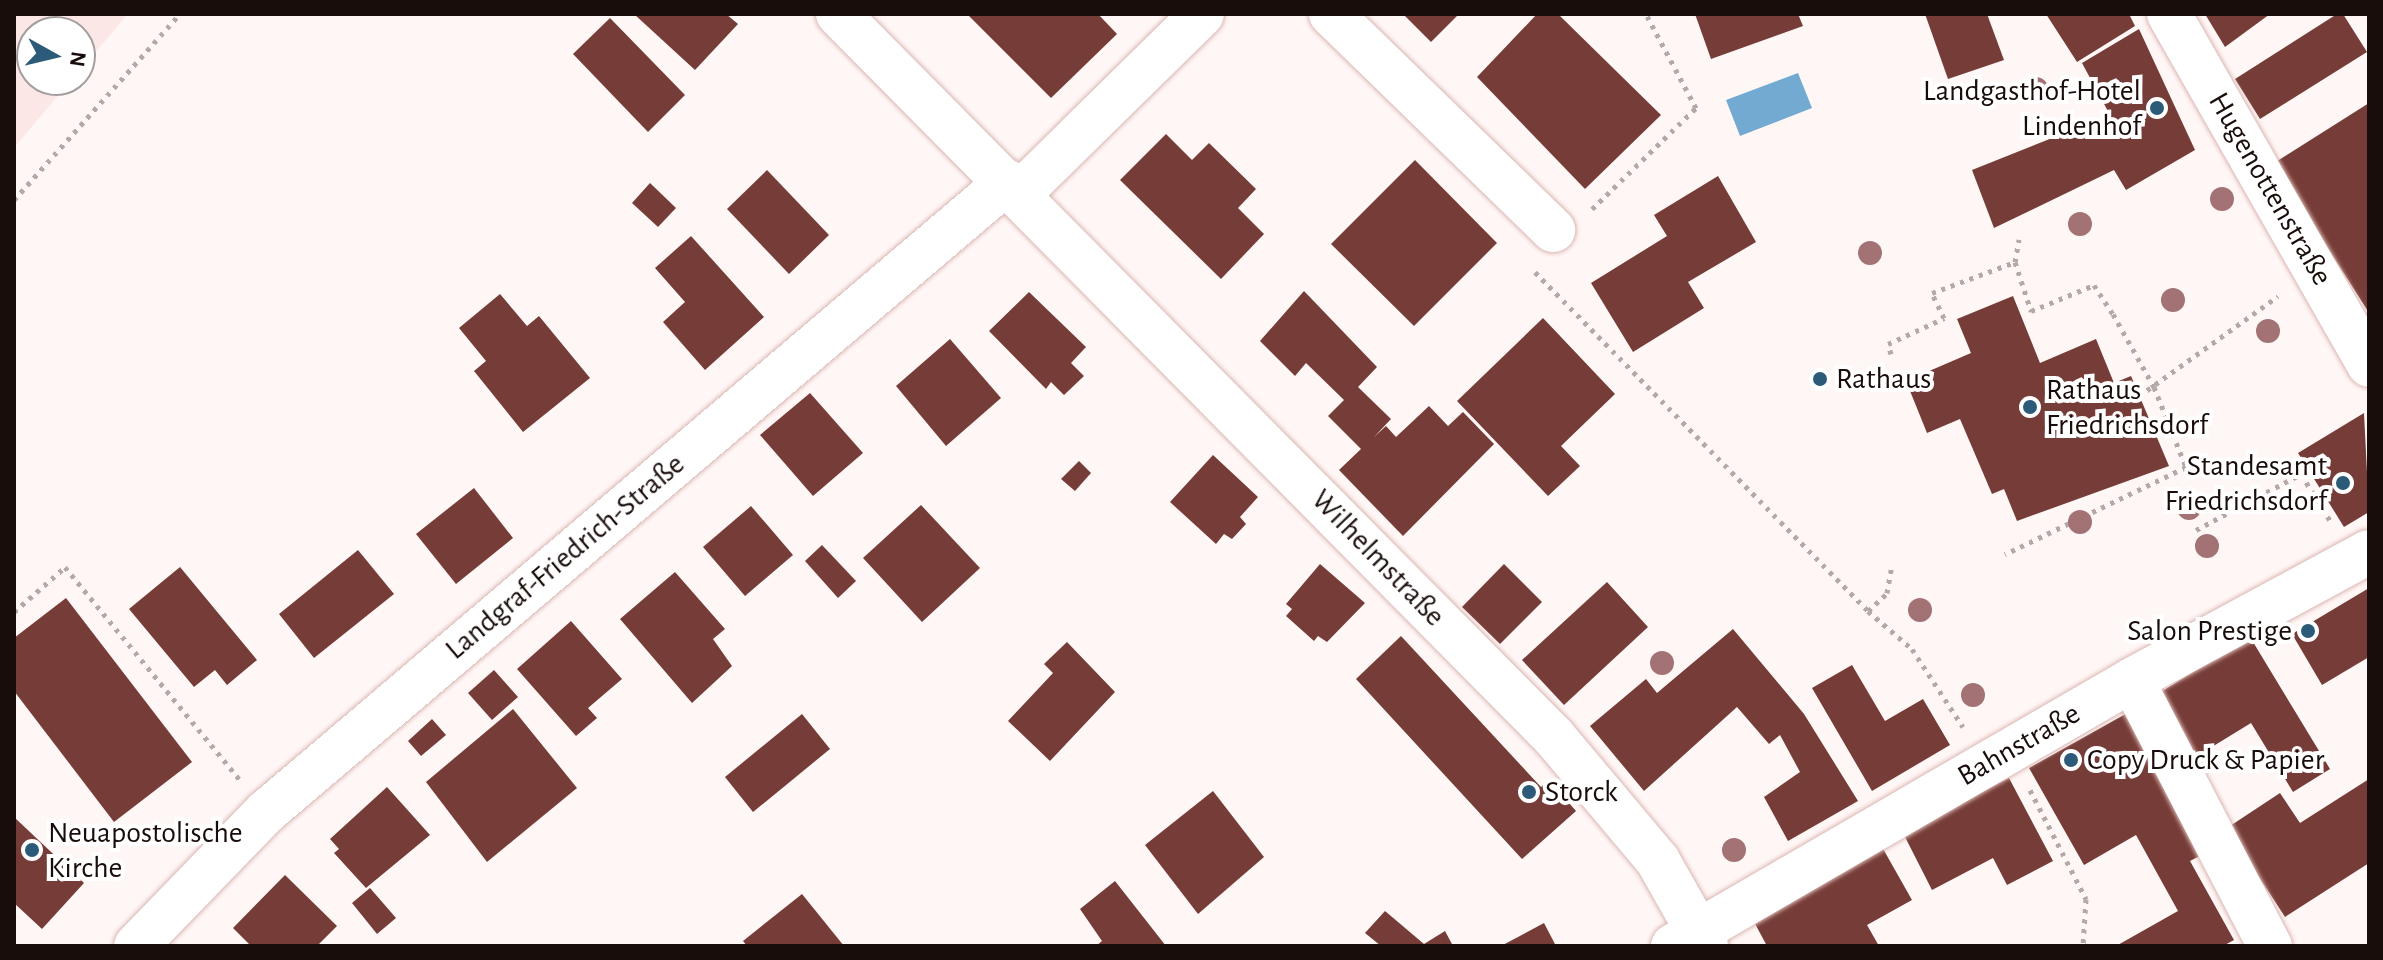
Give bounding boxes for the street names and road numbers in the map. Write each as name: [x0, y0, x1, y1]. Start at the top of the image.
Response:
street label: Hugenottenstraße: [2200, 86, 2340, 292]
street label: Landgraf-Friedrich-Straße: [438, 446, 692, 668]
street label: Wilhelmstraße: [1304, 482, 1452, 634]
street label: Bahnstraße: [1951, 696, 2087, 794]

